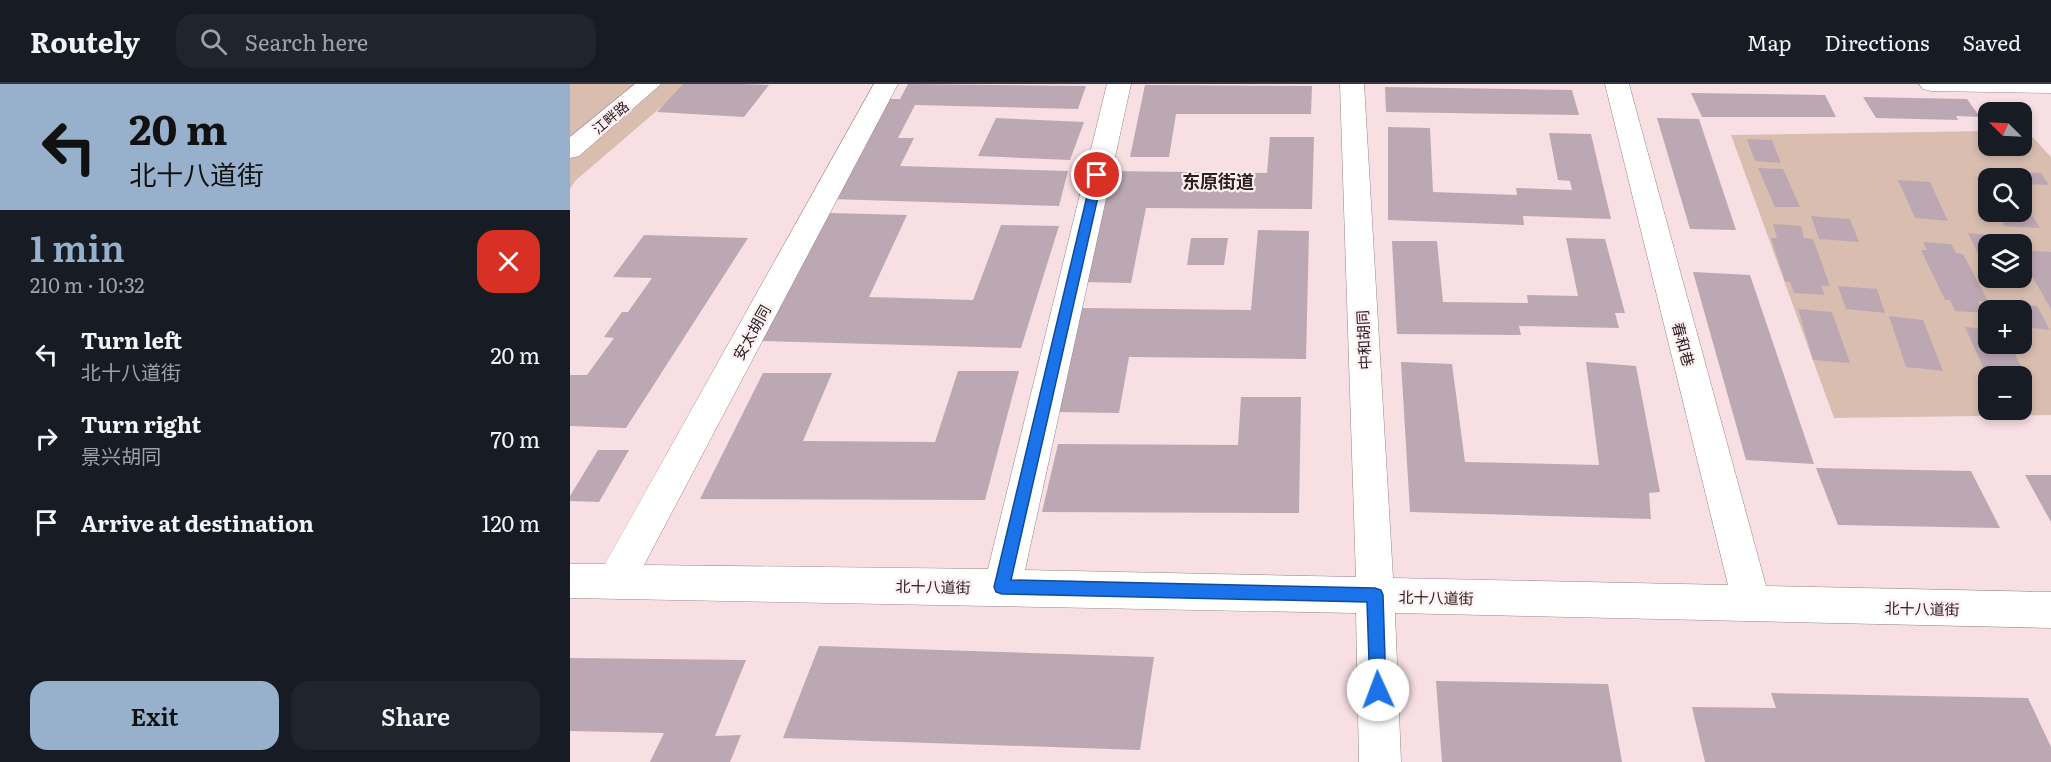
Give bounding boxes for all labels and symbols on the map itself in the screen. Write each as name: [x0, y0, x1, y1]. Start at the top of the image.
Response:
street label: 江畔路: [587, 96, 633, 138]
north arrow: [1978, 102, 2032, 156]
pin: [1071, 149, 1122, 200]
district label: 东原街道: [1182, 167, 1254, 194]
street label: 安太胡同: [726, 300, 776, 364]
street label: 中和胡同: [1350, 309, 1376, 371]
street label: 春和巷: [1667, 319, 1701, 369]
street label: 北十八道街: [895, 574, 971, 598]
street label: 北十八道街: [1398, 585, 1474, 609]
street label: 北十八道街: [1884, 596, 1960, 620]
position arrow: [1346, 658, 1410, 722]

